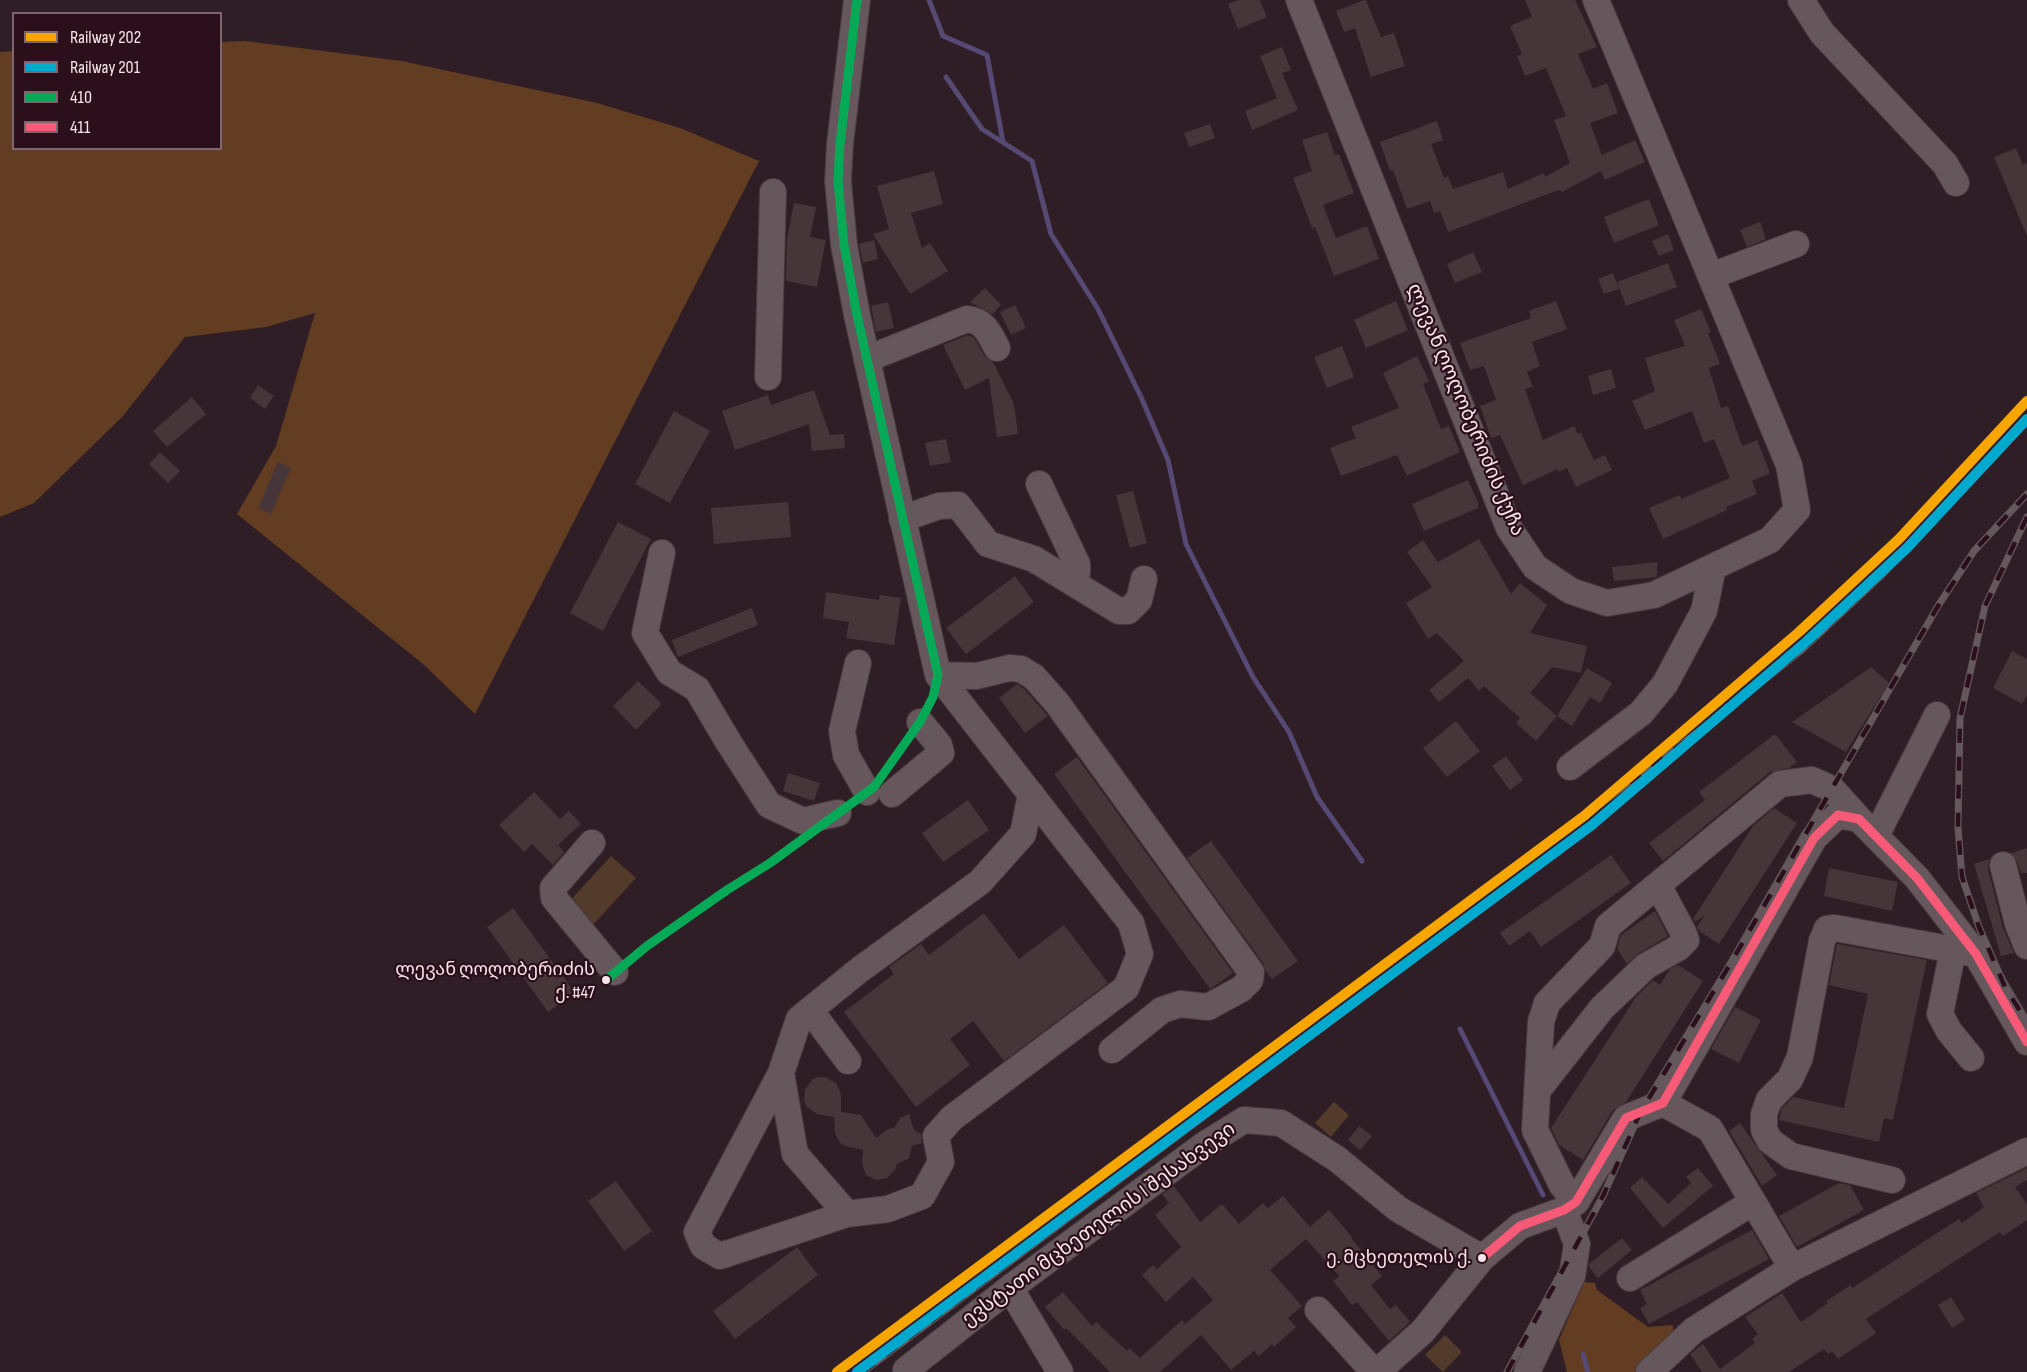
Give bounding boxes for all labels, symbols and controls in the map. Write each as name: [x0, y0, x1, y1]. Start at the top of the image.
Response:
legend: [12, 12, 222, 150]
text: Railway 202: [70, 27, 141, 48]
text: Railway 201: [70, 57, 140, 78]
text: 410: [70, 87, 92, 108]
text: 411: [70, 117, 90, 138]
street label: ლევან ღოღობერიძის ქუჩა: [1401, 280, 1529, 540]
place label: ლევან ღოღობერიძის ქ. #47: [395, 959, 595, 1002]
marker: ლევან ღოღობერიძის ქ. #47: [600, 974, 612, 986]
street label: ევსტათი მცხეთელის I შესახვევი: [958, 1118, 1240, 1332]
place label: ე. მცხეთელის ქ.: [1326, 1247, 1471, 1269]
marker: ე. მცხეთელის ქ.: [1476, 1252, 1488, 1264]

